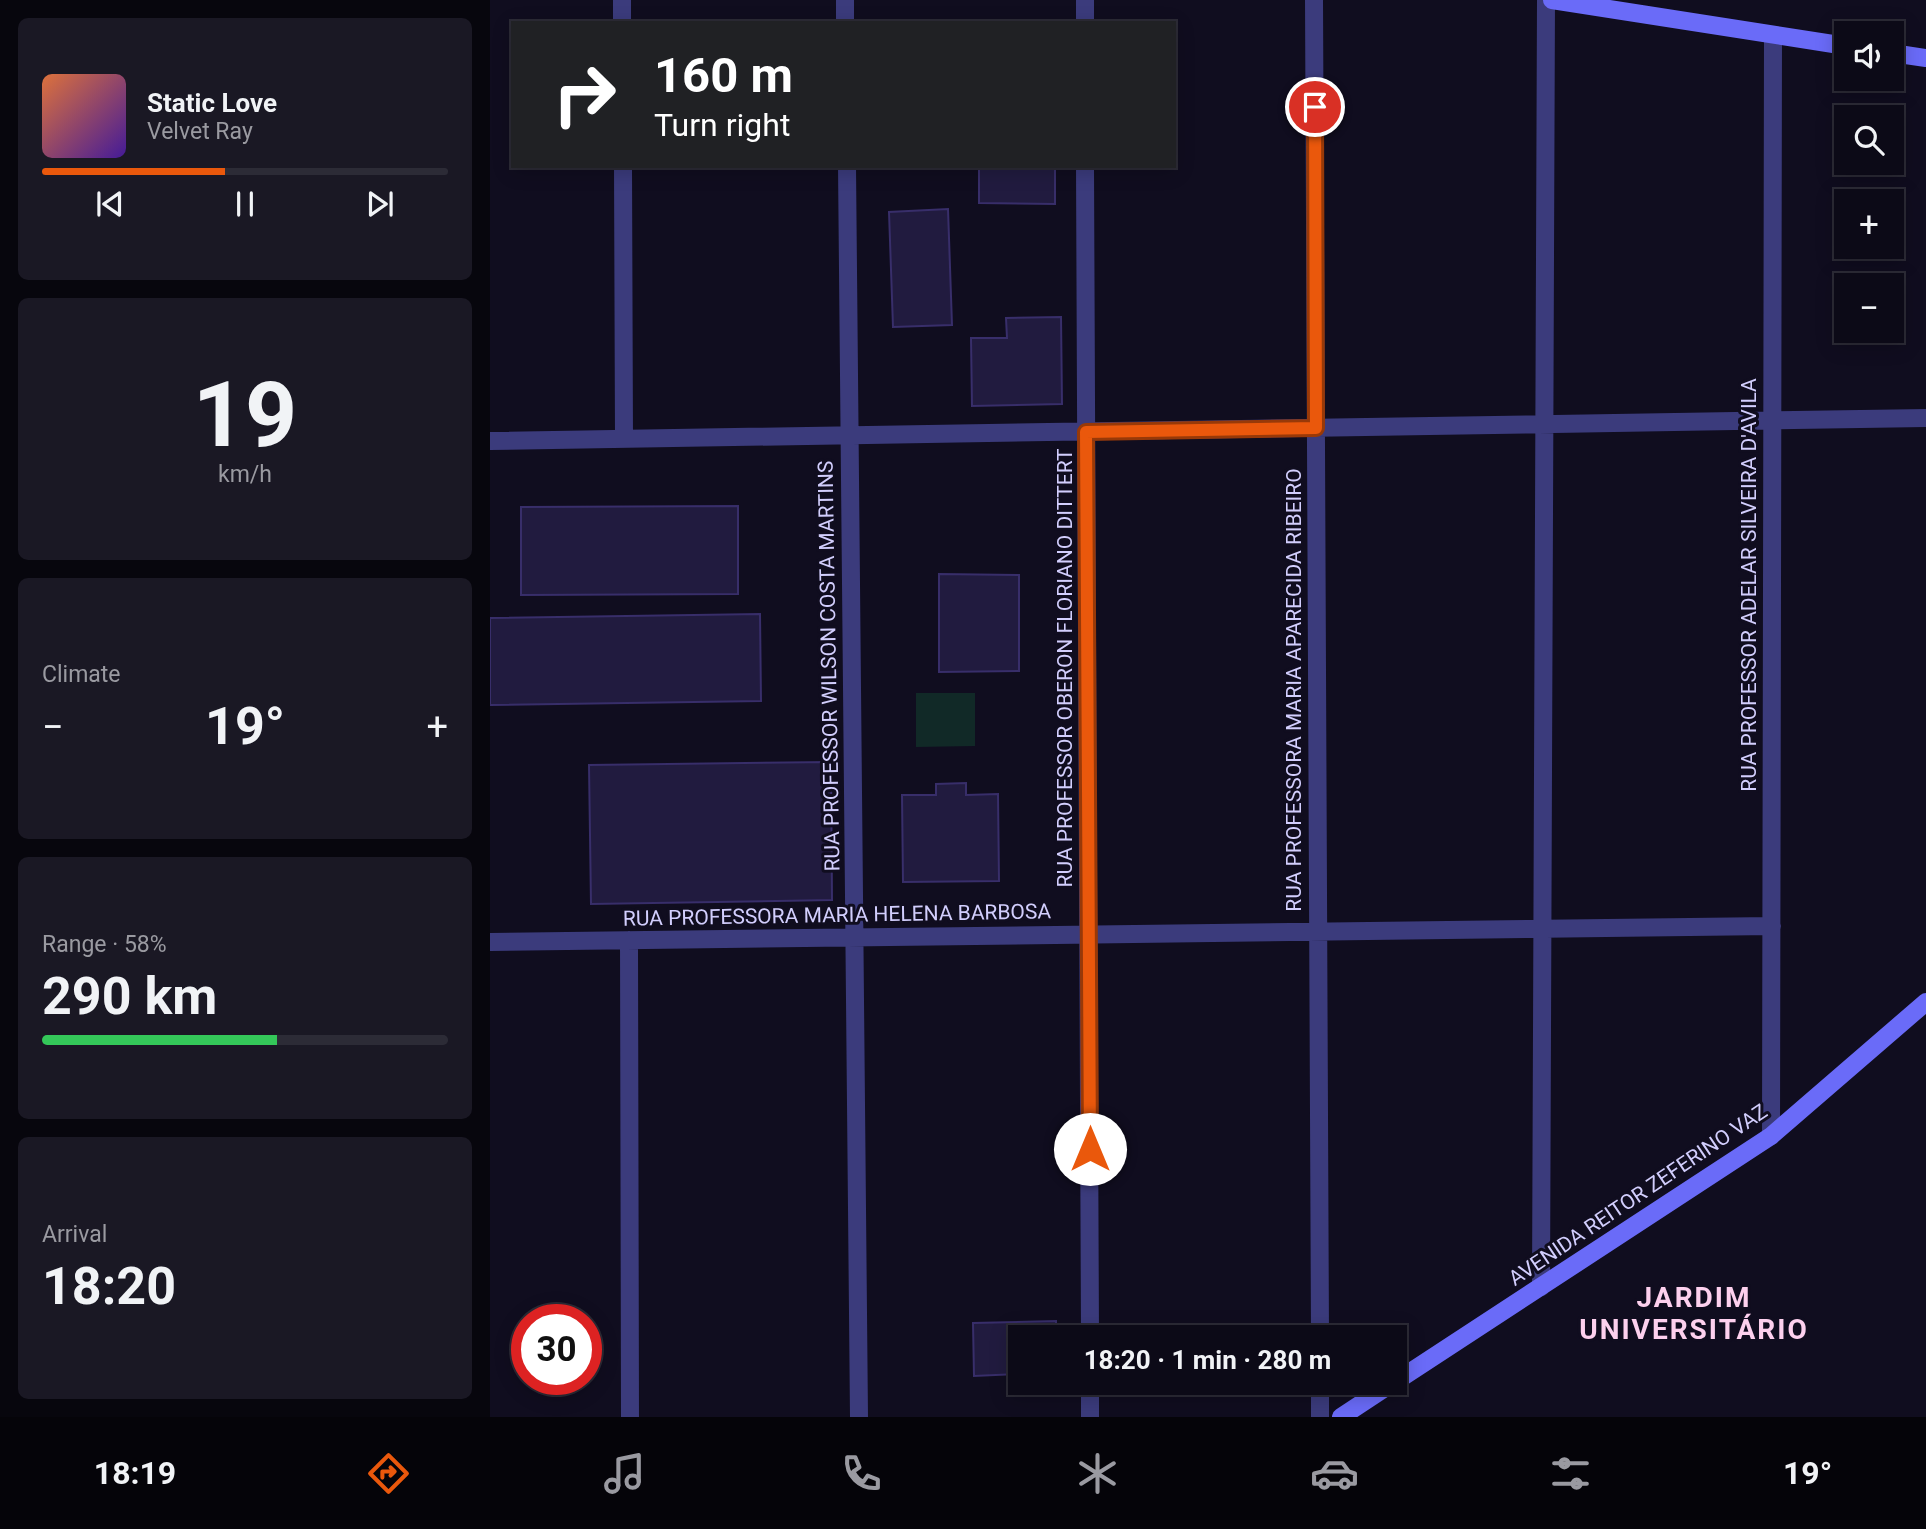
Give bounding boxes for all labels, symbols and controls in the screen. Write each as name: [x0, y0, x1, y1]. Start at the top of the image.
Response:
map controls: [1834, 21, 1904, 343]
button: sound: [1834, 21, 1904, 91]
text: 160 m: [654, 47, 793, 104]
icon: right: [539, 49, 630, 140]
pin: [1285, 77, 1345, 137]
text: Static Love: [147, 88, 277, 118]
icon: arrive: [1296, 88, 1334, 126]
button: search: [1834, 105, 1904, 175]
text: Turn right: [654, 106, 790, 144]
text: Velvet Ray: [147, 118, 253, 145]
icon: previous: [91, 185, 129, 223]
icon: pause: [226, 185, 264, 223]
icon: next: [361, 185, 399, 223]
button: +: [1834, 189, 1904, 259]
button: −: [1834, 273, 1904, 343]
text: 19: [193, 362, 297, 468]
street label: RUA PROFESSOR ADELAR SILVEIRA D'AVILA: [1737, 378, 1761, 792]
street label: RUA PROFESSOR OBERON FLORIANO DITTERT: [1053, 448, 1077, 887]
street label: RUA PROFESSOR WILSON COSTA MARTINS: [813, 460, 845, 872]
text: km/h: [218, 461, 272, 488]
street label: RUA PROFESSORA MARIA APARECIDA RIBEIRO: [1282, 468, 1306, 912]
text: Climate: [42, 661, 121, 688]
text: 19°: [205, 696, 285, 757]
text: −: [42, 705, 64, 749]
text: +: [426, 705, 448, 749]
street label: RUA PROFESSORA MARIA HELENA BARBOSA: [623, 899, 1052, 931]
text: Range · 58%: [42, 931, 167, 958]
text: 290 km: [42, 966, 217, 1027]
street label: AVENIDA REITOR ZEFERINO VAZ: [1504, 1099, 1772, 1291]
position arrow: [1053, 1112, 1127, 1186]
text: Arrival: [42, 1221, 107, 1248]
text: 18:20: [42, 1256, 176, 1317]
district label: JARDIM UNIVERSITÁRIO: [1579, 1281, 1809, 1346]
speed limit sign: 30: [511, 1304, 602, 1395]
text: 18:20 · 1 min · 280 m: [1084, 1345, 1331, 1375]
icon: directions: [364, 1449, 413, 1498]
icon: music: [600, 1449, 649, 1498]
icon: phone: [837, 1449, 886, 1498]
icon: climate: [1073, 1449, 1122, 1498]
icon: car: [1310, 1449, 1359, 1498]
icon: filters: [1546, 1449, 1595, 1498]
text: 18:19: [94, 1454, 176, 1492]
text: 19°: [1783, 1454, 1832, 1492]

